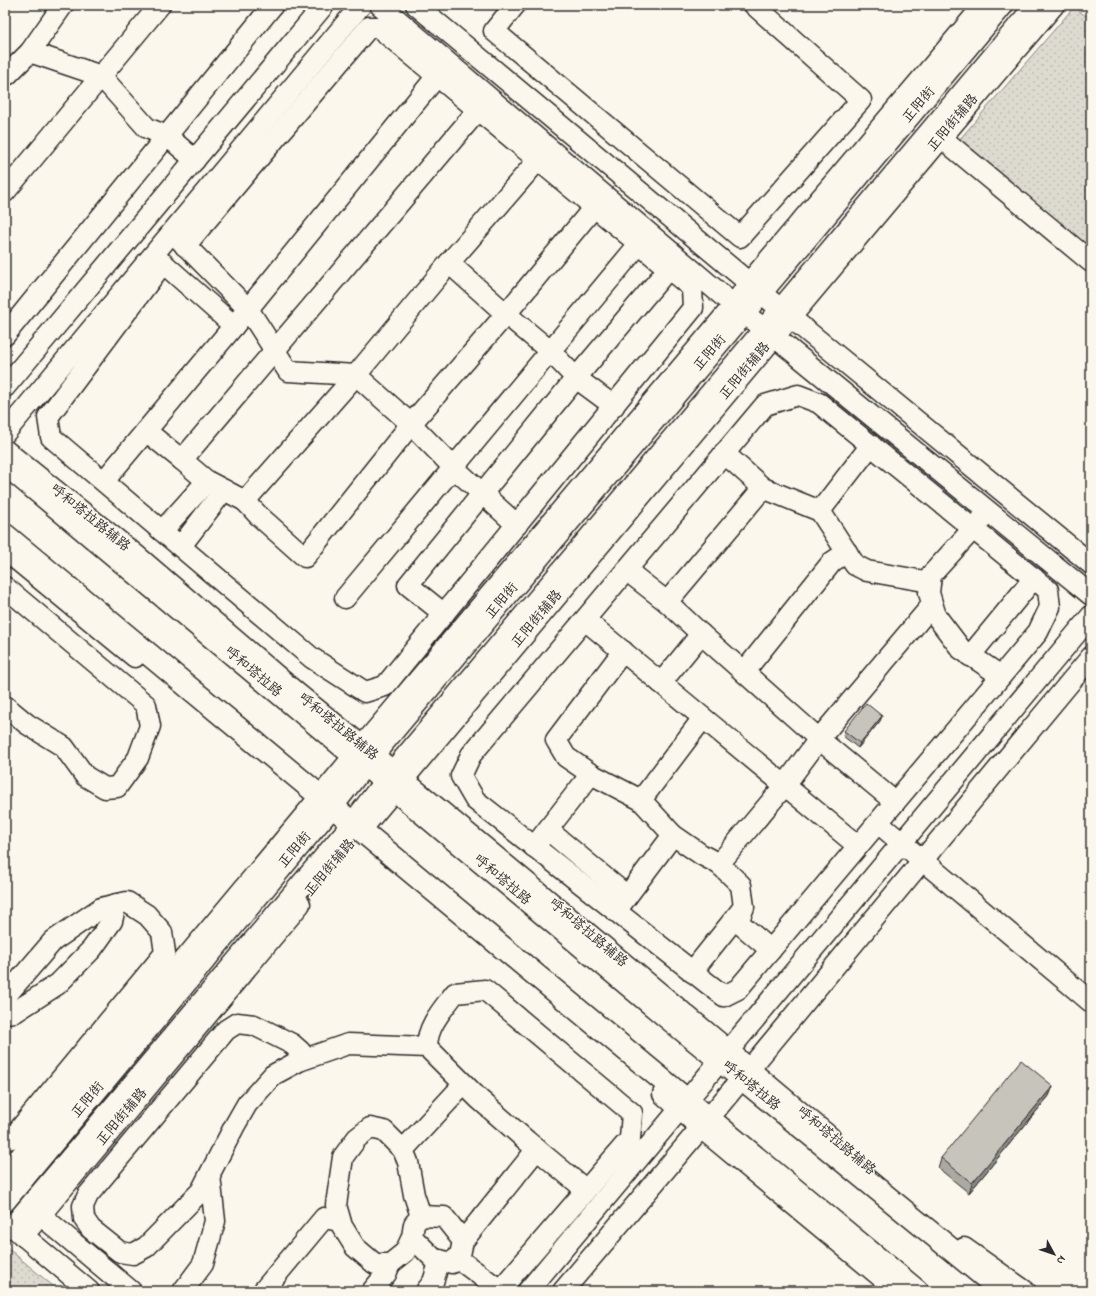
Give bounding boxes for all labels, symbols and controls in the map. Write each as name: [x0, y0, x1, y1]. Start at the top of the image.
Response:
street label: 正阳街: [897, 82, 941, 128]
street label: 正阳街辅路: [922, 89, 984, 157]
street label: 正阳街: [688, 330, 732, 376]
street label: 正阳街辅路: [714, 337, 776, 405]
street label: 呼和塔拉路辅路: [45, 479, 135, 557]
street label: 正阳街: [480, 578, 524, 624]
street label: 正阳街辅路: [506, 585, 568, 653]
street label: 呼和塔拉路: [219, 641, 287, 703]
street label: 呼和塔拉路辅路: [293, 688, 383, 766]
street label: 正阳街: [273, 827, 317, 873]
street label: 正阳街辅路: [299, 834, 361, 902]
street label: 呼和塔拉路: [468, 849, 536, 911]
street label: 呼和塔拉路辅路: [544, 893, 632, 973]
street label: 呼和塔拉路: [717, 1056, 785, 1116]
street label: 正阳街: [66, 1077, 110, 1123]
street label: 正阳街辅路: [91, 1083, 153, 1151]
street label: 呼和塔拉路辅路: [792, 1101, 880, 1181]
north arrow: [1034, 1234, 1074, 1274]
text: N: [1052, 1252, 1069, 1268]

